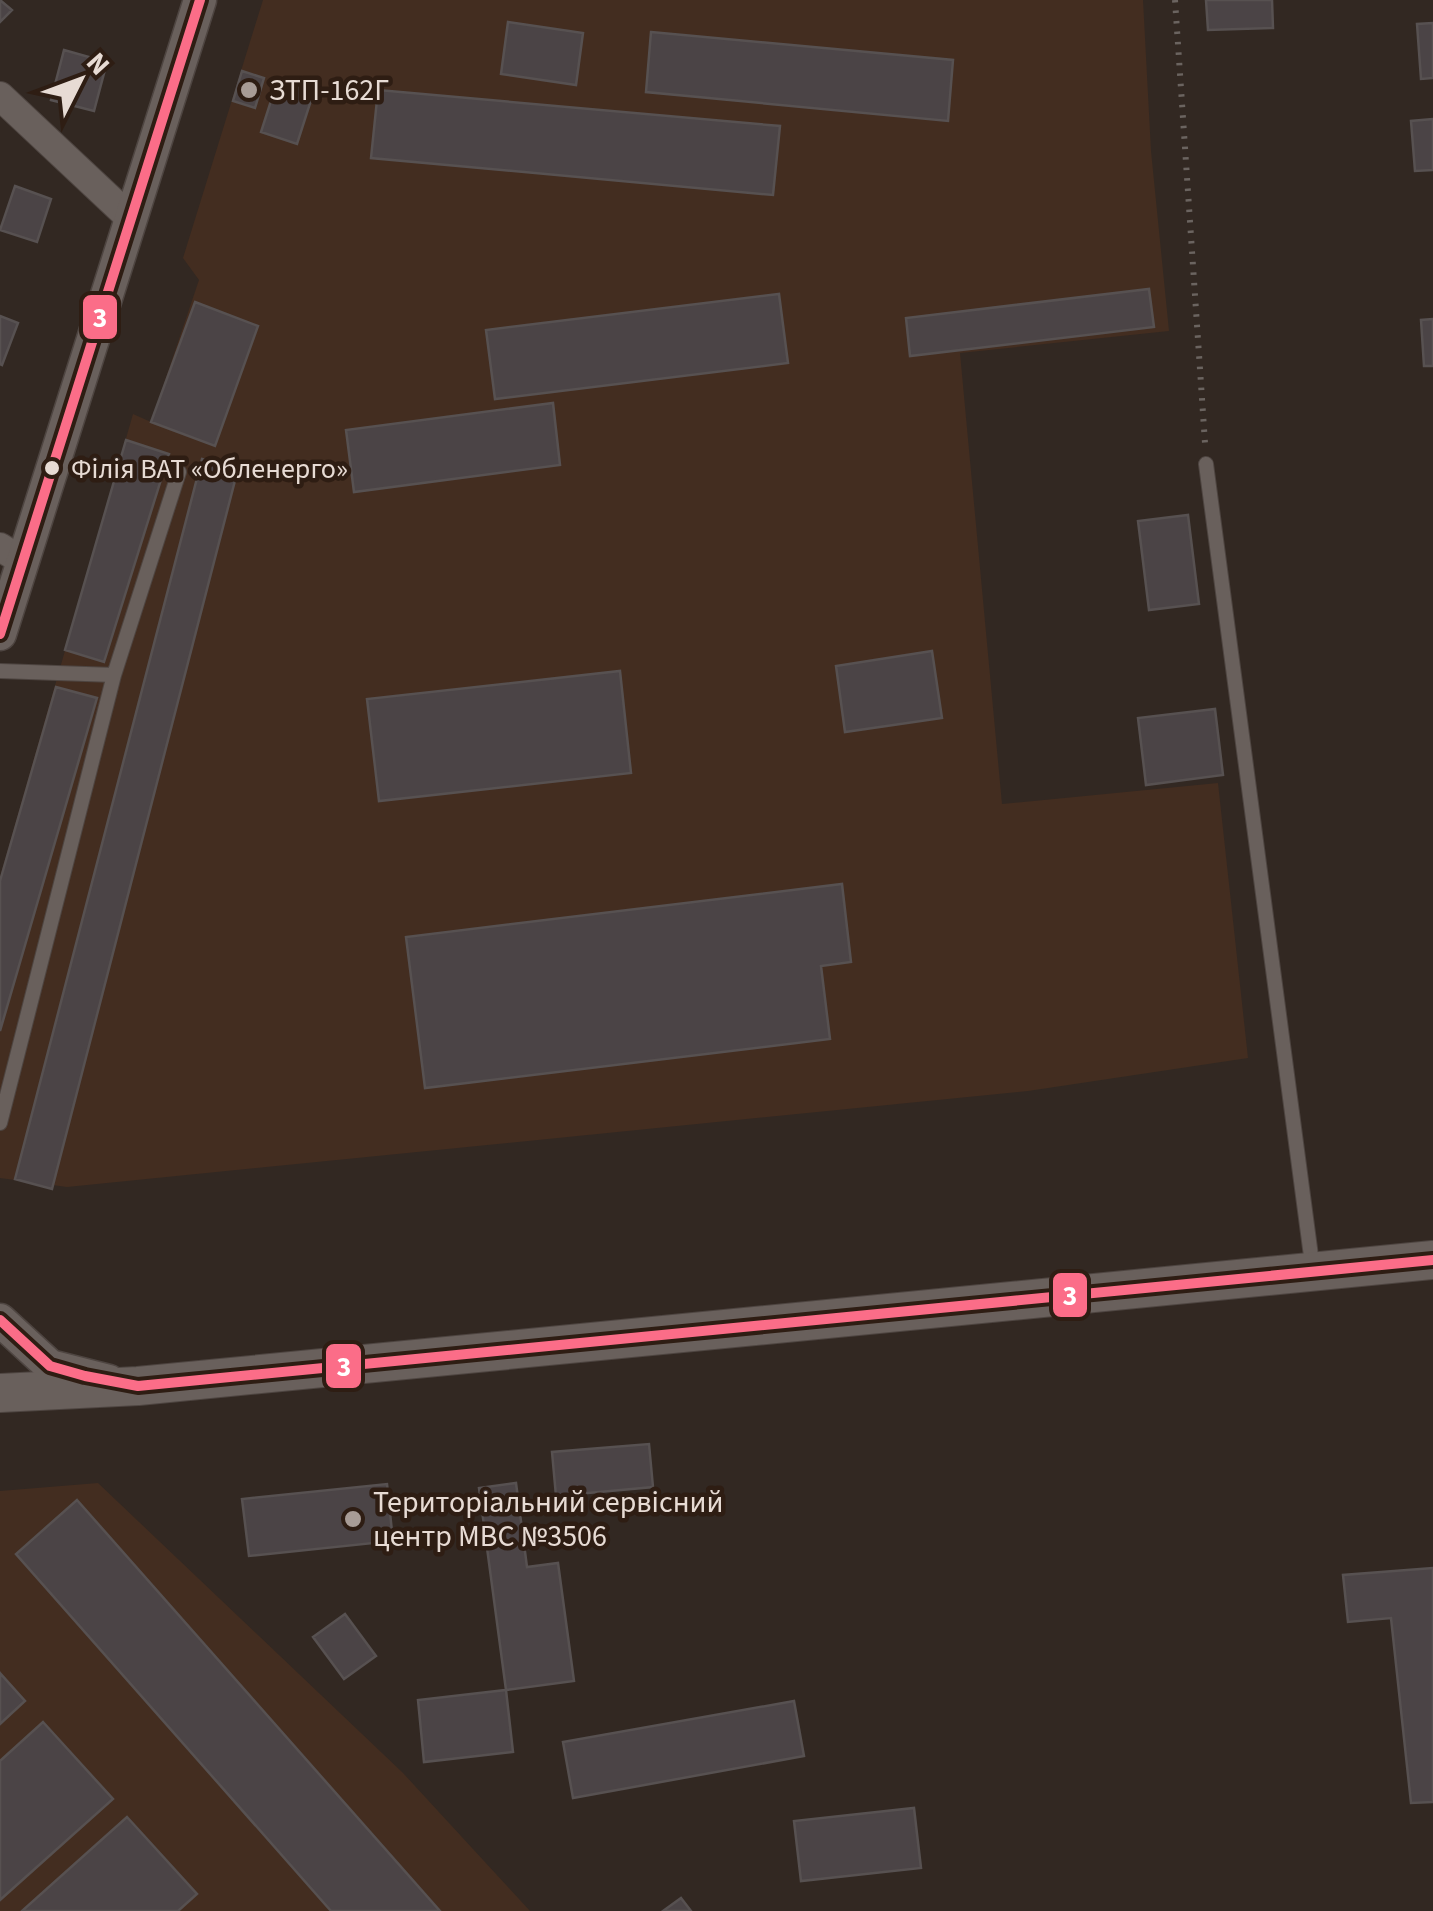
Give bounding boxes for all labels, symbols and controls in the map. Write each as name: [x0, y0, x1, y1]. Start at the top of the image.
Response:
north arrow: [30, 30, 130, 130]
text: N: [77, 44, 119, 84]
place label: ЗТП-162Г: [269, 69, 389, 112]
marker: ЗТП-162Г: [238, 79, 260, 101]
line badge: 3: [81, 293, 119, 341]
text: 3: [93, 298, 107, 338]
place label: Філія ВАТ «Обленерго»: [71, 449, 348, 489]
marker: Філія ВАТ «Обленерго»: [42, 458, 62, 478]
line badge: 3: [1051, 1271, 1089, 1319]
text: 3: [1063, 1276, 1077, 1316]
line badge: 3: [324, 1342, 363, 1390]
text: 3: [337, 1347, 351, 1387]
place label: Територіальний сервісний центр МВС №3506: [373, 1481, 723, 1558]
marker: Територіальний сервісний центр МВС №3506: [342, 1508, 364, 1530]

